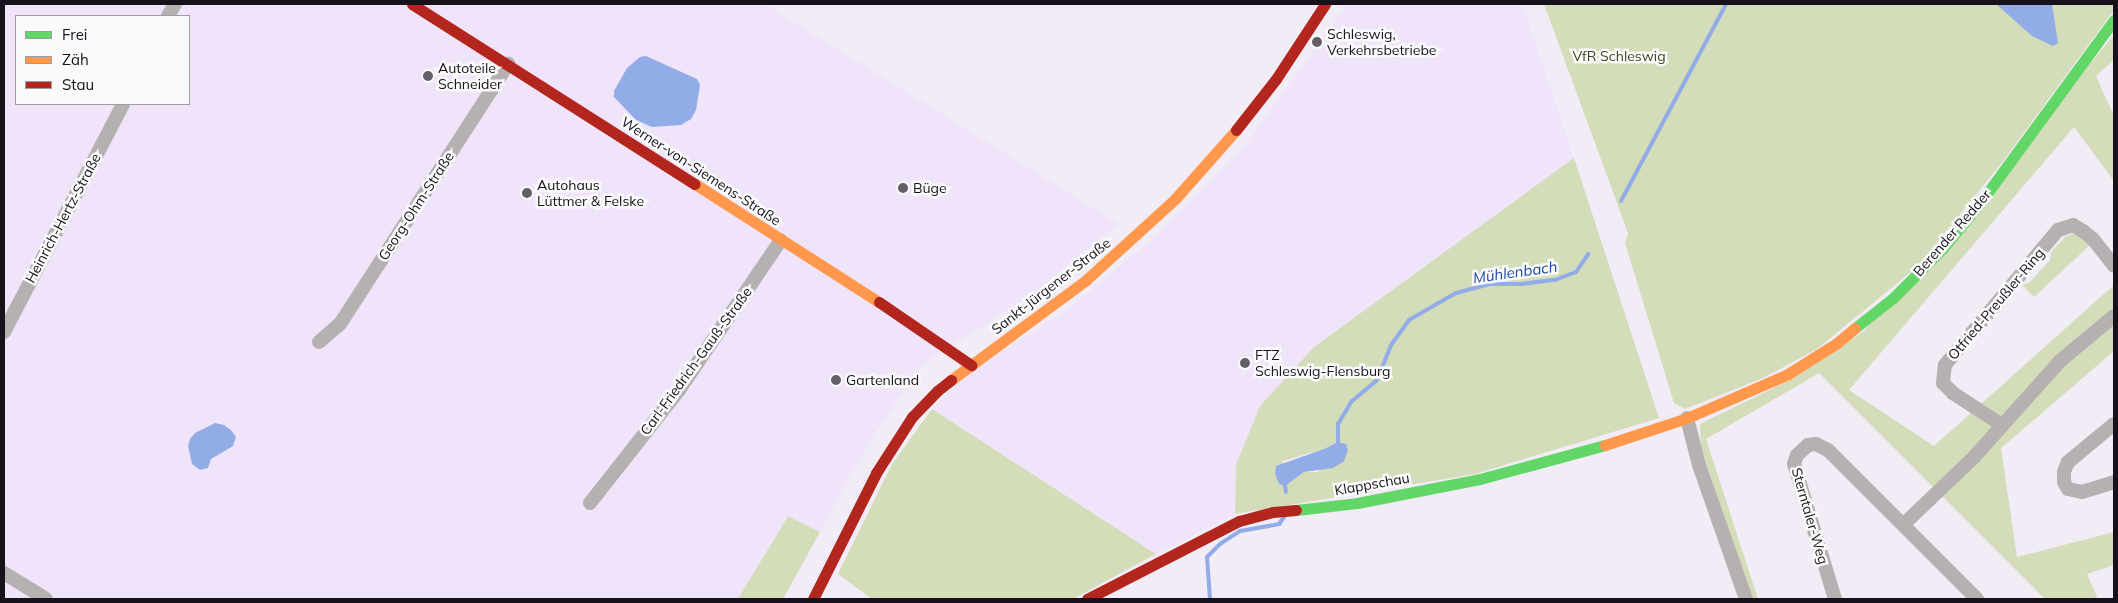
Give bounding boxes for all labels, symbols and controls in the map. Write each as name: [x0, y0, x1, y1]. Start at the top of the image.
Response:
legend: [15, 15, 190, 105]
text: Frei: [62, 25, 87, 44]
place label: Schleswig, Verkehrsbetriebe: [1327, 26, 1436, 58]
marker: Schleswig, Verkehrsbetriebe: [1311, 36, 1323, 48]
park label: VfR Schleswig: [1572, 48, 1666, 64]
text: Zäh: [62, 50, 89, 69]
place label: Autoteile Schneider: [438, 60, 502, 92]
marker: Autoteile Schneider: [422, 70, 434, 82]
text: Stau: [62, 75, 94, 94]
street label: Werner-von-Siemens-Straße: [618, 113, 784, 229]
street label: Georg-Ohm-Straße: [375, 149, 457, 263]
street label: Heinrich-Hertz-Straße: [22, 150, 104, 286]
place label: Autohaus Lüttmer & Felske: [537, 177, 644, 210]
place label: Büge: [913, 180, 947, 196]
marker: Büge: [897, 182, 909, 194]
street label: Berender Redder: [1910, 186, 1994, 280]
marker: Autohaus Lüttmer & Felske: [521, 187, 533, 199]
street label: Sankt-Jürgener-Straße: [988, 234, 1114, 338]
street label: Otfried-Preußler-Ring: [1944, 245, 2048, 363]
water label: Mühlenbach: [1472, 257, 1558, 287]
street label: Carl-Friedrich-Gauß-Straße: [637, 284, 755, 438]
place label: FTZ Schleswig-Flensburg: [1255, 347, 1390, 380]
marker: FTZ Schleswig-Flensburg: [1239, 357, 1251, 369]
place label: Gartenland: [846, 372, 919, 388]
marker: Gartenland: [830, 374, 842, 386]
street label: Sterntaler-Weg: [1788, 466, 1832, 566]
street label: Klappschau: [1333, 469, 1411, 499]

